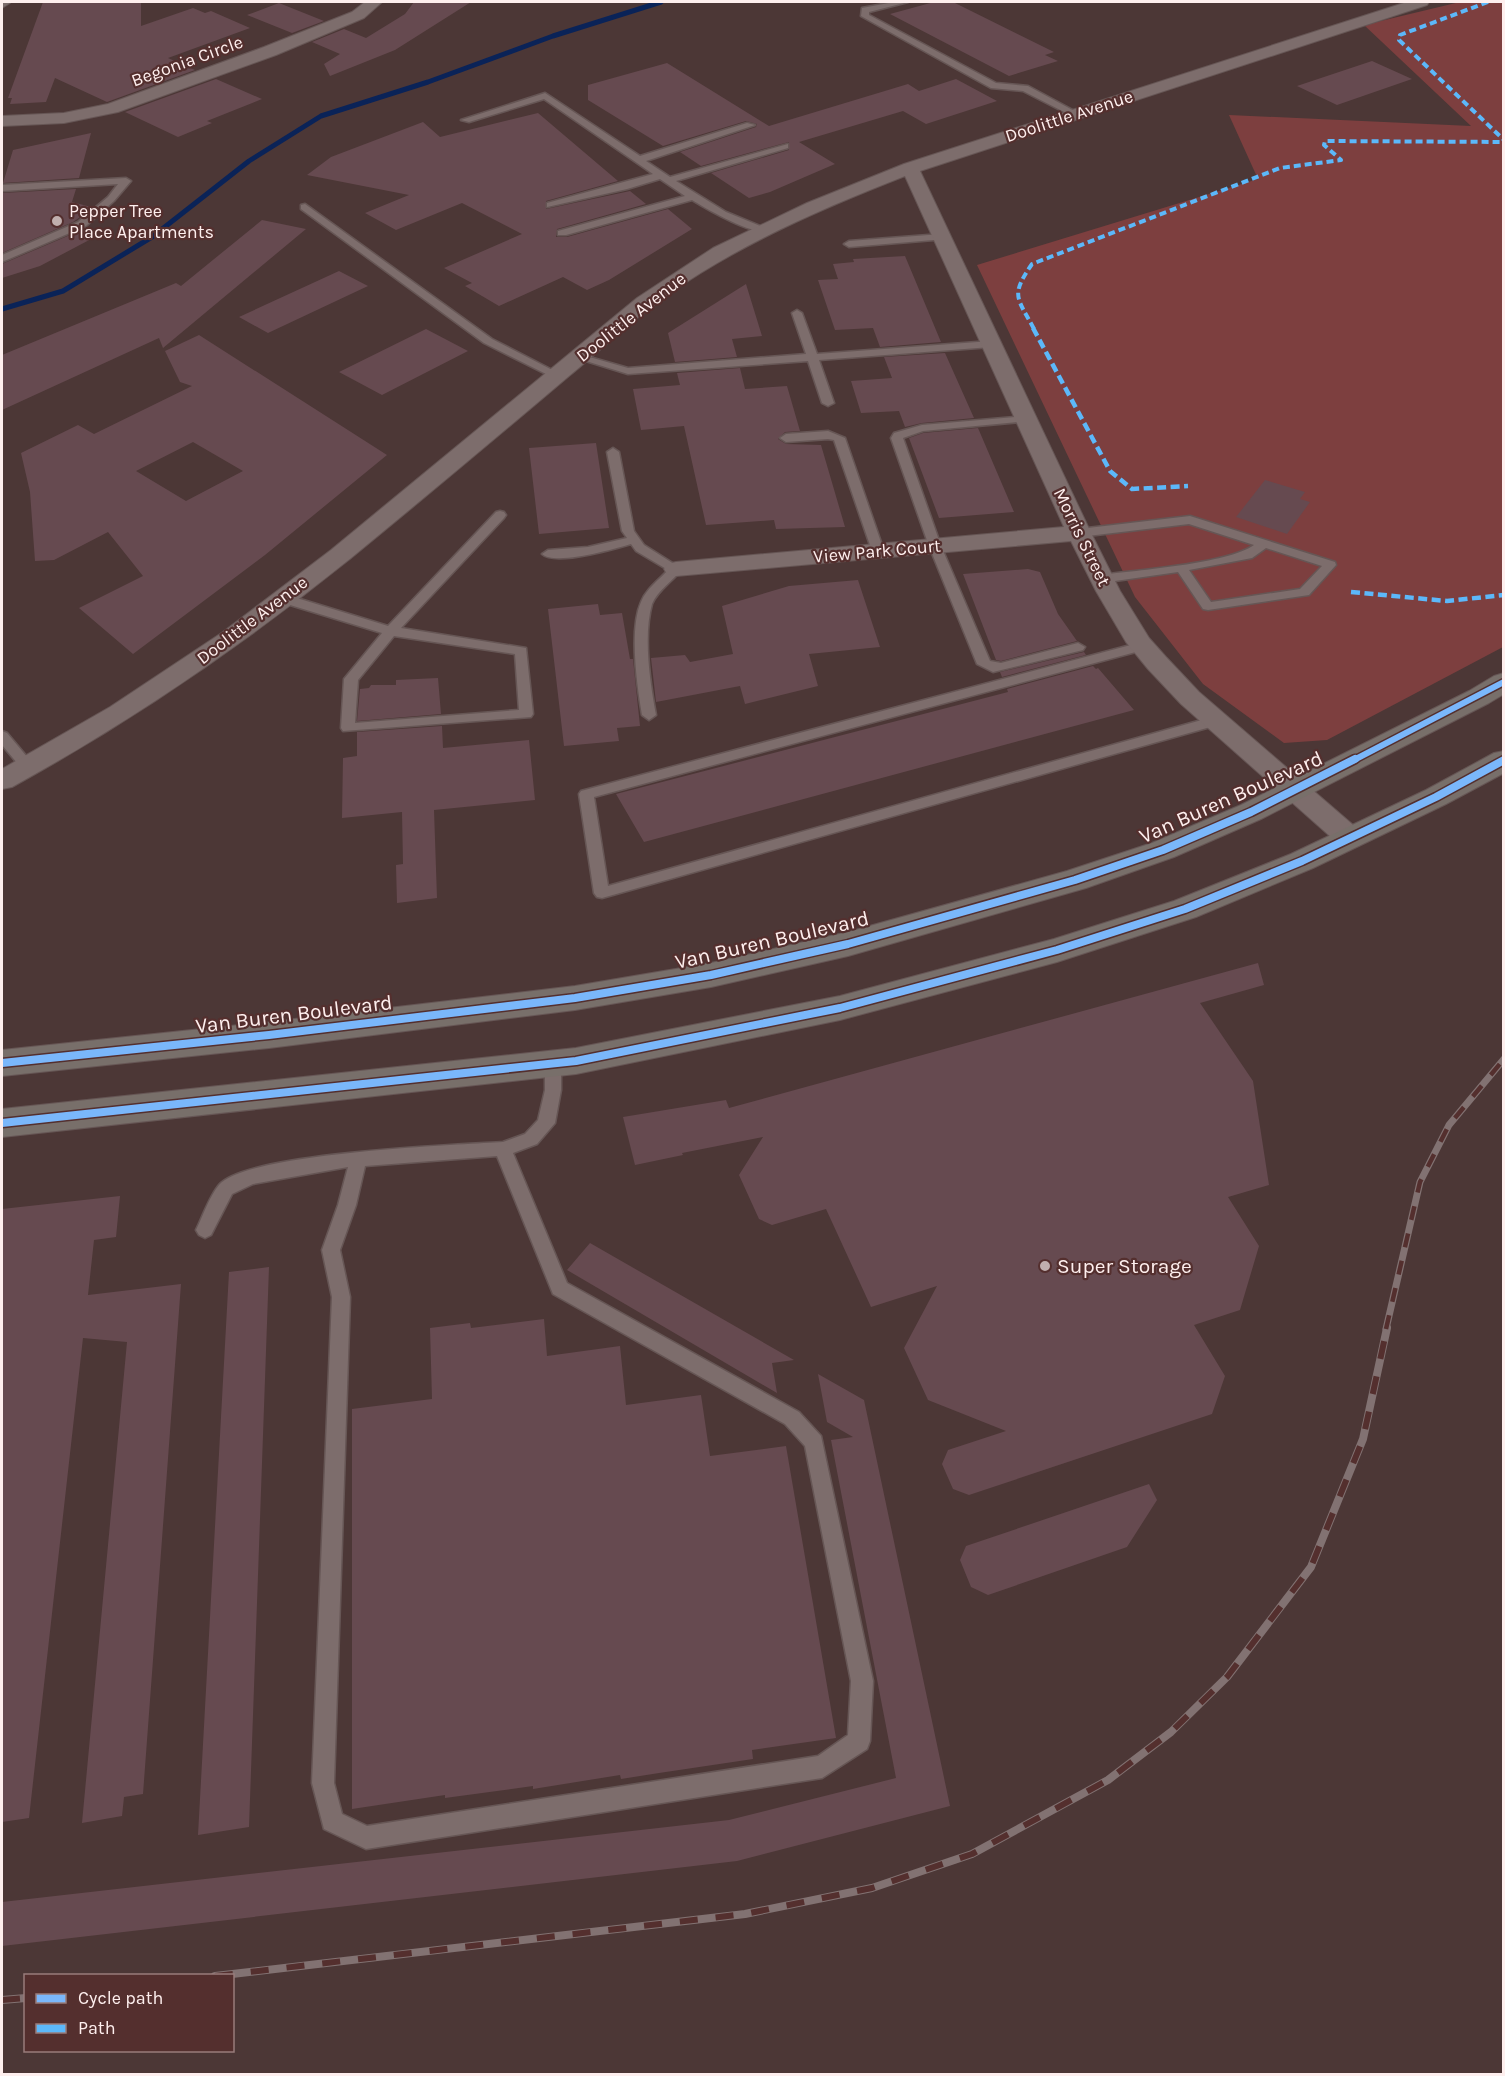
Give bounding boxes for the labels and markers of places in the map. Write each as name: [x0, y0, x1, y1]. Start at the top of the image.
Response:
place label: Pepper Tree Place Apartments: [69, 200, 214, 243]
marker: Pepper Tree Place Apartments: [50, 214, 64, 228]
place label: Super Storage: [1057, 1254, 1192, 1278]
marker: Super Storage: [1038, 1259, 1052, 1273]

